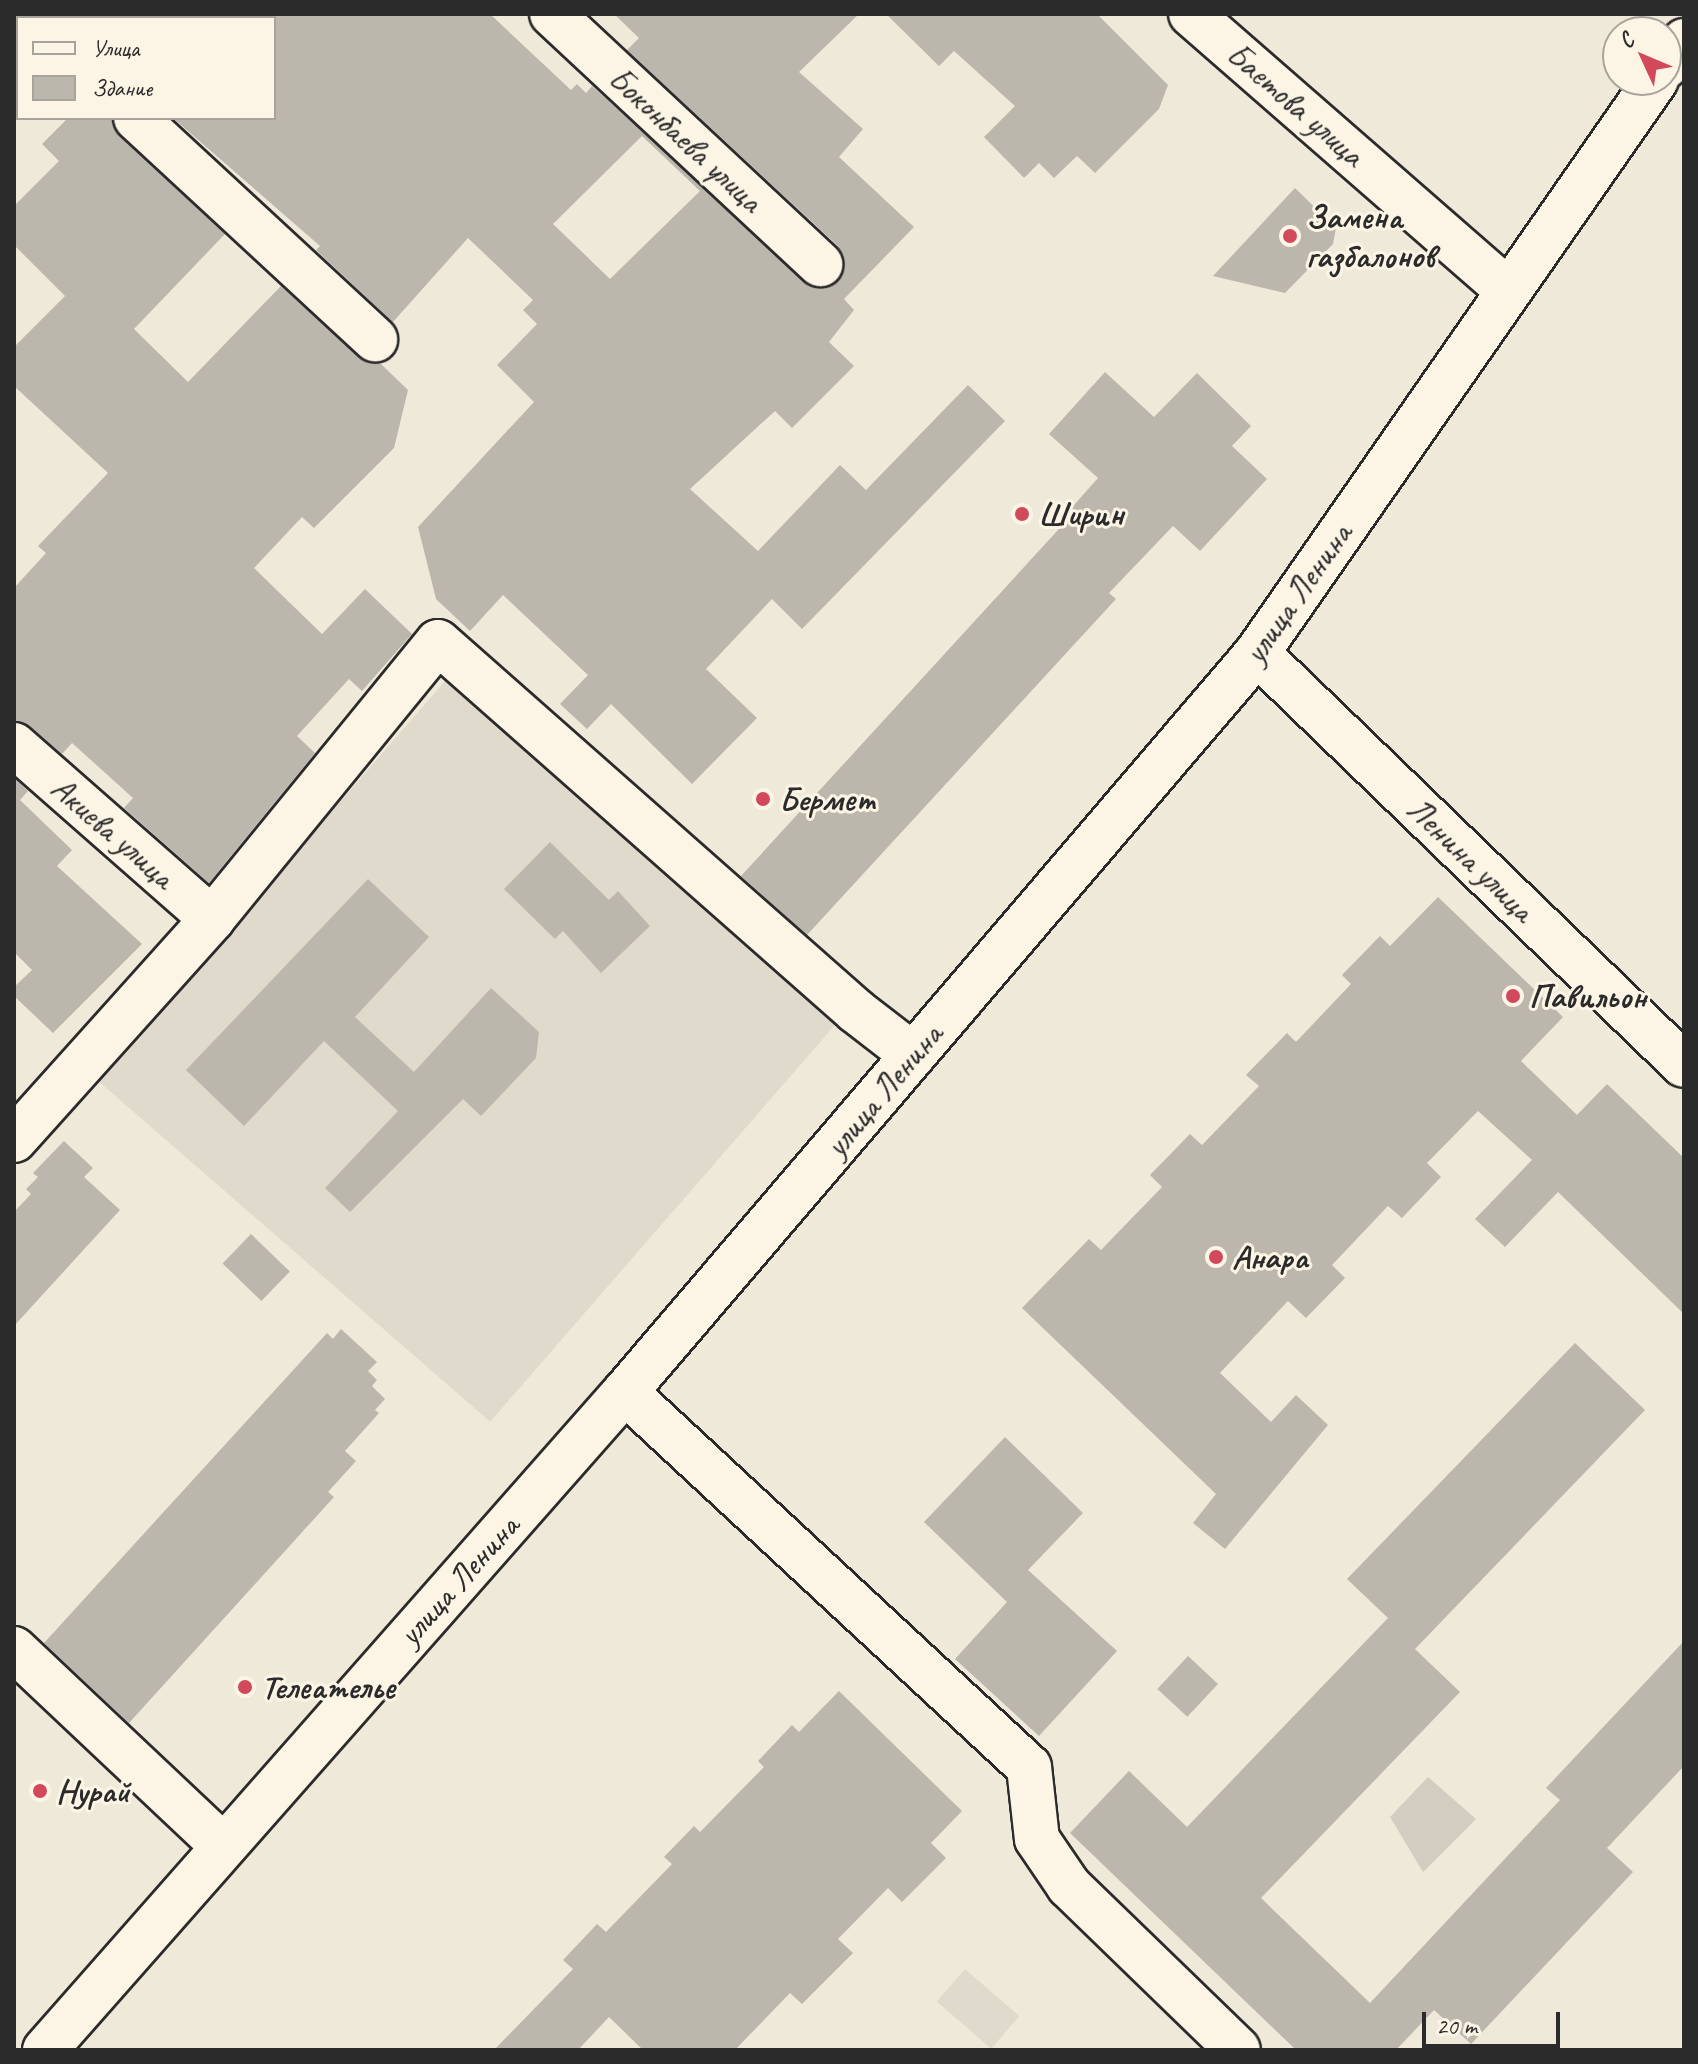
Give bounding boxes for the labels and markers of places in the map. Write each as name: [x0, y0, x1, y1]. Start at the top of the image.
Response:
place label: Замена газбалонов: [1306, 196, 1435, 276]
marker: Замена газбалонов: [1281, 227, 1299, 245]
place label: Ширин: [1038, 494, 1123, 534]
marker: Ширин: [1013, 505, 1031, 523]
place label: Бермет: [779, 779, 876, 819]
marker: Бермет: [754, 790, 772, 808]
place label: Павильон: [1529, 976, 1646, 1016]
marker: Павильон: [1504, 987, 1522, 1005]
place label: Анара: [1232, 1237, 1308, 1277]
marker: Анара: [1207, 1248, 1225, 1266]
place label: Телеателье: [261, 1667, 395, 1707]
marker: Телеателье: [236, 1678, 254, 1696]
place label: Нурай: [56, 1771, 130, 1811]
marker: Нурай: [31, 1782, 49, 1800]

